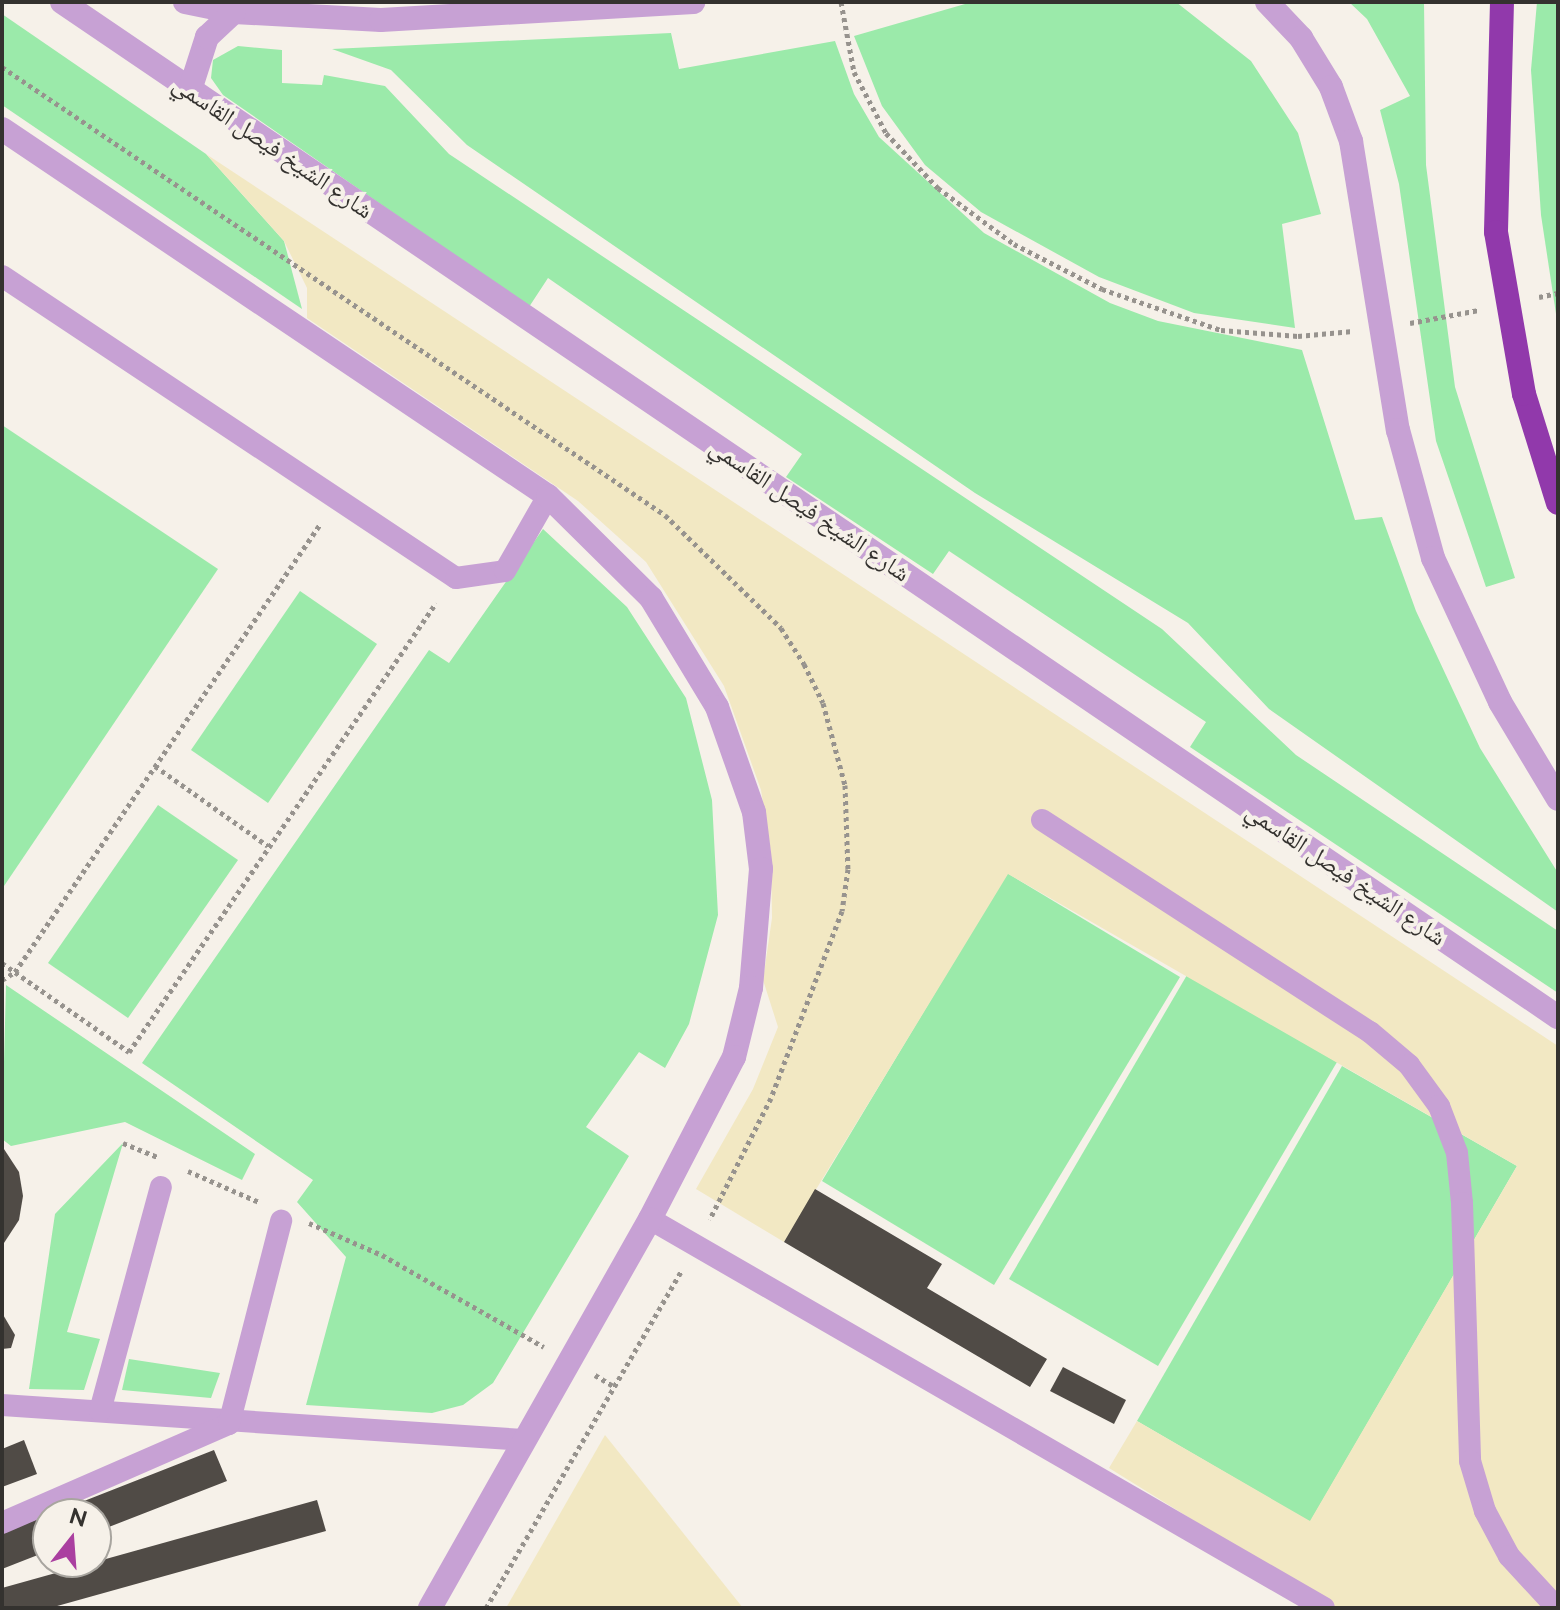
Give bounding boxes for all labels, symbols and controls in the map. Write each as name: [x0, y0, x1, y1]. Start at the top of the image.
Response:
street label: شارع الشيخ فيصل القاسمي: [167, 69, 379, 225]
street label: شارع الشيخ فيصل القاسمي: [704, 432, 916, 588]
street label: شارع الشيخ فيصل القاسمي: [1240, 796, 1452, 952]
north arrow: [32, 1498, 112, 1578]
text: N: [67, 1502, 90, 1532]

